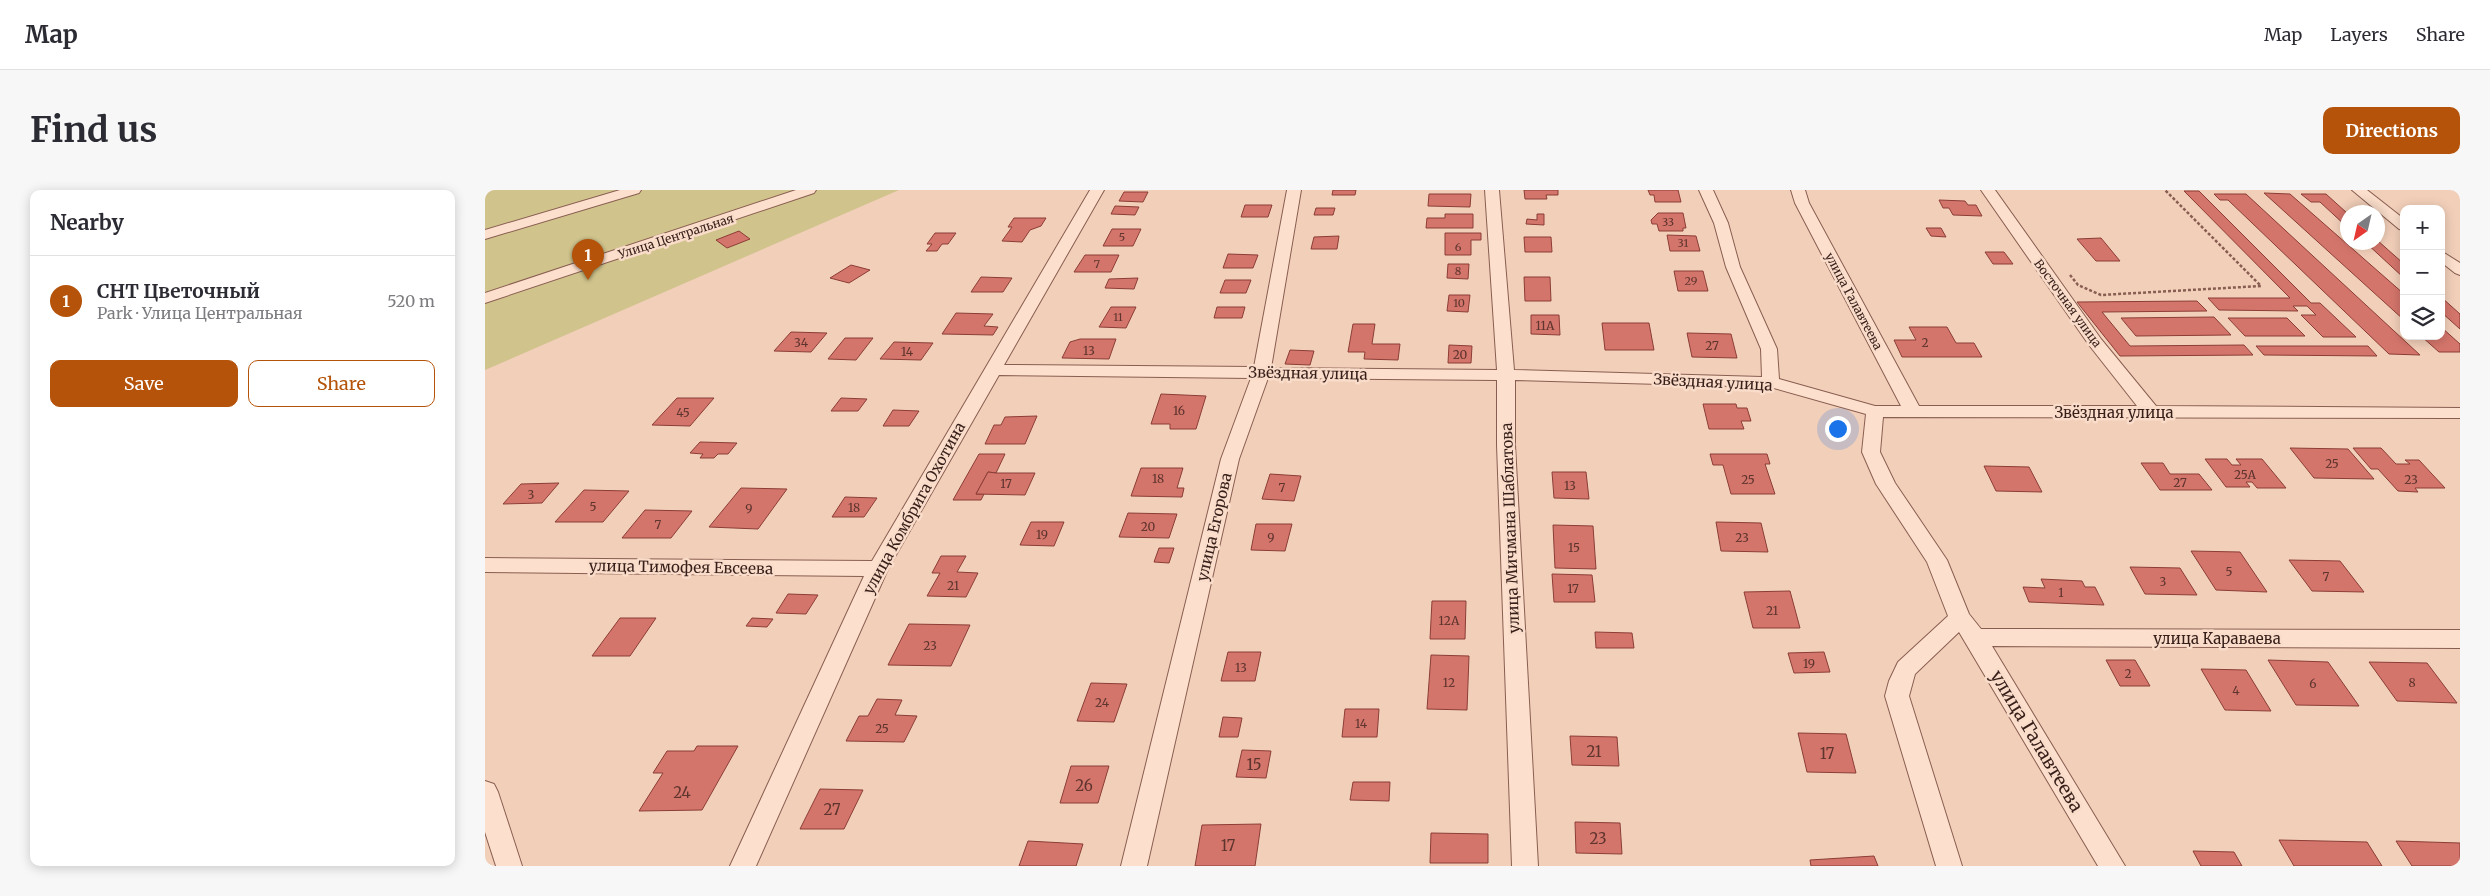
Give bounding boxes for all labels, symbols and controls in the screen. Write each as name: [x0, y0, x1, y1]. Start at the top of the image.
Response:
text: Map: [25, 19, 78, 50]
text: Map: [2264, 23, 2302, 46]
text: Layers: [2330, 23, 2388, 46]
text: Share: [2416, 23, 2465, 46]
button: Directions: [2323, 107, 2460, 154]
text: Find us: [30, 108, 157, 152]
north arrow: [2340, 205, 2385, 250]
map controls: [2400, 205, 2445, 340]
button: +: [2400, 205, 2445, 250]
text: Nearby: [50, 209, 124, 236]
street label: Улица Центральная: [615, 210, 736, 262]
house number: 33: [1662, 215, 1674, 229]
house number: 5: [1119, 230, 1125, 244]
house number: 31: [1678, 236, 1688, 250]
pin: 1: [572, 239, 604, 280]
house number: 6: [1455, 240, 1462, 254]
street label: улица Галавтеева: [1822, 250, 1886, 353]
button: −: [2400, 250, 2445, 295]
street label: Восточная улица: [2031, 256, 2105, 350]
house number: 7: [1094, 257, 1100, 271]
house number: 8: [1455, 264, 1462, 278]
house number: 29: [1685, 274, 1698, 288]
text: СНТ Цветочный: [97, 279, 260, 303]
text: 1: [62, 291, 70, 311]
text: 520 m: [387, 291, 435, 311]
button: layers: [2400, 295, 2445, 340]
house number: 10: [1453, 296, 1465, 310]
text: Park · Улица Центральная: [97, 303, 303, 323]
house number: 11: [1113, 310, 1123, 324]
house number: 11А: [1535, 318, 1555, 333]
house number: 34: [794, 335, 809, 350]
house number: 2: [1921, 335, 1929, 350]
house number: 27: [1705, 338, 1719, 353]
house number: 13: [1083, 343, 1095, 358]
house number: 14: [901, 344, 914, 359]
house number: 20: [1453, 347, 1468, 362]
button: Save: [50, 360, 238, 407]
button: Share: [248, 360, 435, 407]
street label: Звёздная улица: [1248, 362, 1368, 384]
street label: Звёздная улица: [1653, 369, 1773, 395]
house number: 16: [1173, 403, 1185, 418]
street label: Звёздная улица: [2054, 403, 2174, 422]
house number: 45: [676, 405, 690, 420]
your location: [1825, 416, 1851, 442]
street label: улица Комбрига Охотина: [859, 419, 969, 597]
street label: улица Мичмана Шаблатова: [1497, 422, 1523, 634]
house number: 25: [2325, 456, 2339, 471]
house number: 25А: [2234, 467, 2256, 482]
house number: 18: [1152, 471, 1164, 486]
street label: улица Егорова: [1192, 471, 1236, 583]
house number: 25: [1741, 472, 1755, 487]
house number: 23: [2404, 472, 2418, 487]
house number: 27: [2173, 475, 2187, 490]
house number: 17: [1000, 476, 1012, 491]
house number: 13: [1564, 478, 1576, 493]
house number: 7: [1279, 480, 1286, 495]
house number: 3: [528, 487, 535, 502]
house number: 5: [589, 499, 597, 514]
house number: 18: [848, 500, 860, 515]
house number: 9: [745, 501, 753, 516]
house number: 7: [655, 517, 662, 532]
house number: 20: [1141, 519, 1156, 534]
house number: 19: [1036, 527, 1048, 542]
house number: 9: [1267, 530, 1275, 545]
house number: 23: [1735, 530, 1749, 545]
house number: 15: [1568, 540, 1580, 555]
street label: улица Тимофея Евсеева: [589, 556, 773, 578]
house number: 5: [2225, 564, 2233, 579]
house number: 7: [2323, 569, 2330, 584]
house number: 3: [2160, 574, 2167, 589]
house number: 21: [947, 578, 960, 593]
house number: 17: [1567, 581, 1579, 596]
house number: 1: [2058, 585, 2064, 600]
house number: 21: [1766, 603, 1779, 618]
house number: 12А: [1439, 613, 1460, 628]
street label: улица Караваева: [2153, 629, 2281, 648]
house number: 23: [923, 638, 937, 653]
house number: 19: [1803, 656, 1815, 671]
house number: 13: [1235, 660, 1247, 675]
street label: улица Галавтеева: [1986, 666, 2089, 816]
house number: 2: [2124, 666, 2132, 681]
house number: 12: [1443, 675, 1455, 690]
house number: 8: [2408, 675, 2416, 690]
house number: 6: [2309, 676, 2317, 691]
house number: 4: [2232, 683, 2240, 698]
house number: 24: [1095, 695, 1110, 710]
house number: 14: [1355, 716, 1368, 731]
house number: 25: [875, 721, 889, 736]
house number: 21: [1586, 742, 1602, 761]
house number: 17: [1820, 744, 1835, 763]
house number: 15: [1246, 755, 1262, 774]
house number: 26: [1075, 776, 1093, 795]
house number: 24: [673, 783, 691, 802]
house number: 27: [824, 800, 841, 819]
house number: 23: [1590, 829, 1606, 848]
house number: 17: [1221, 836, 1236, 855]

